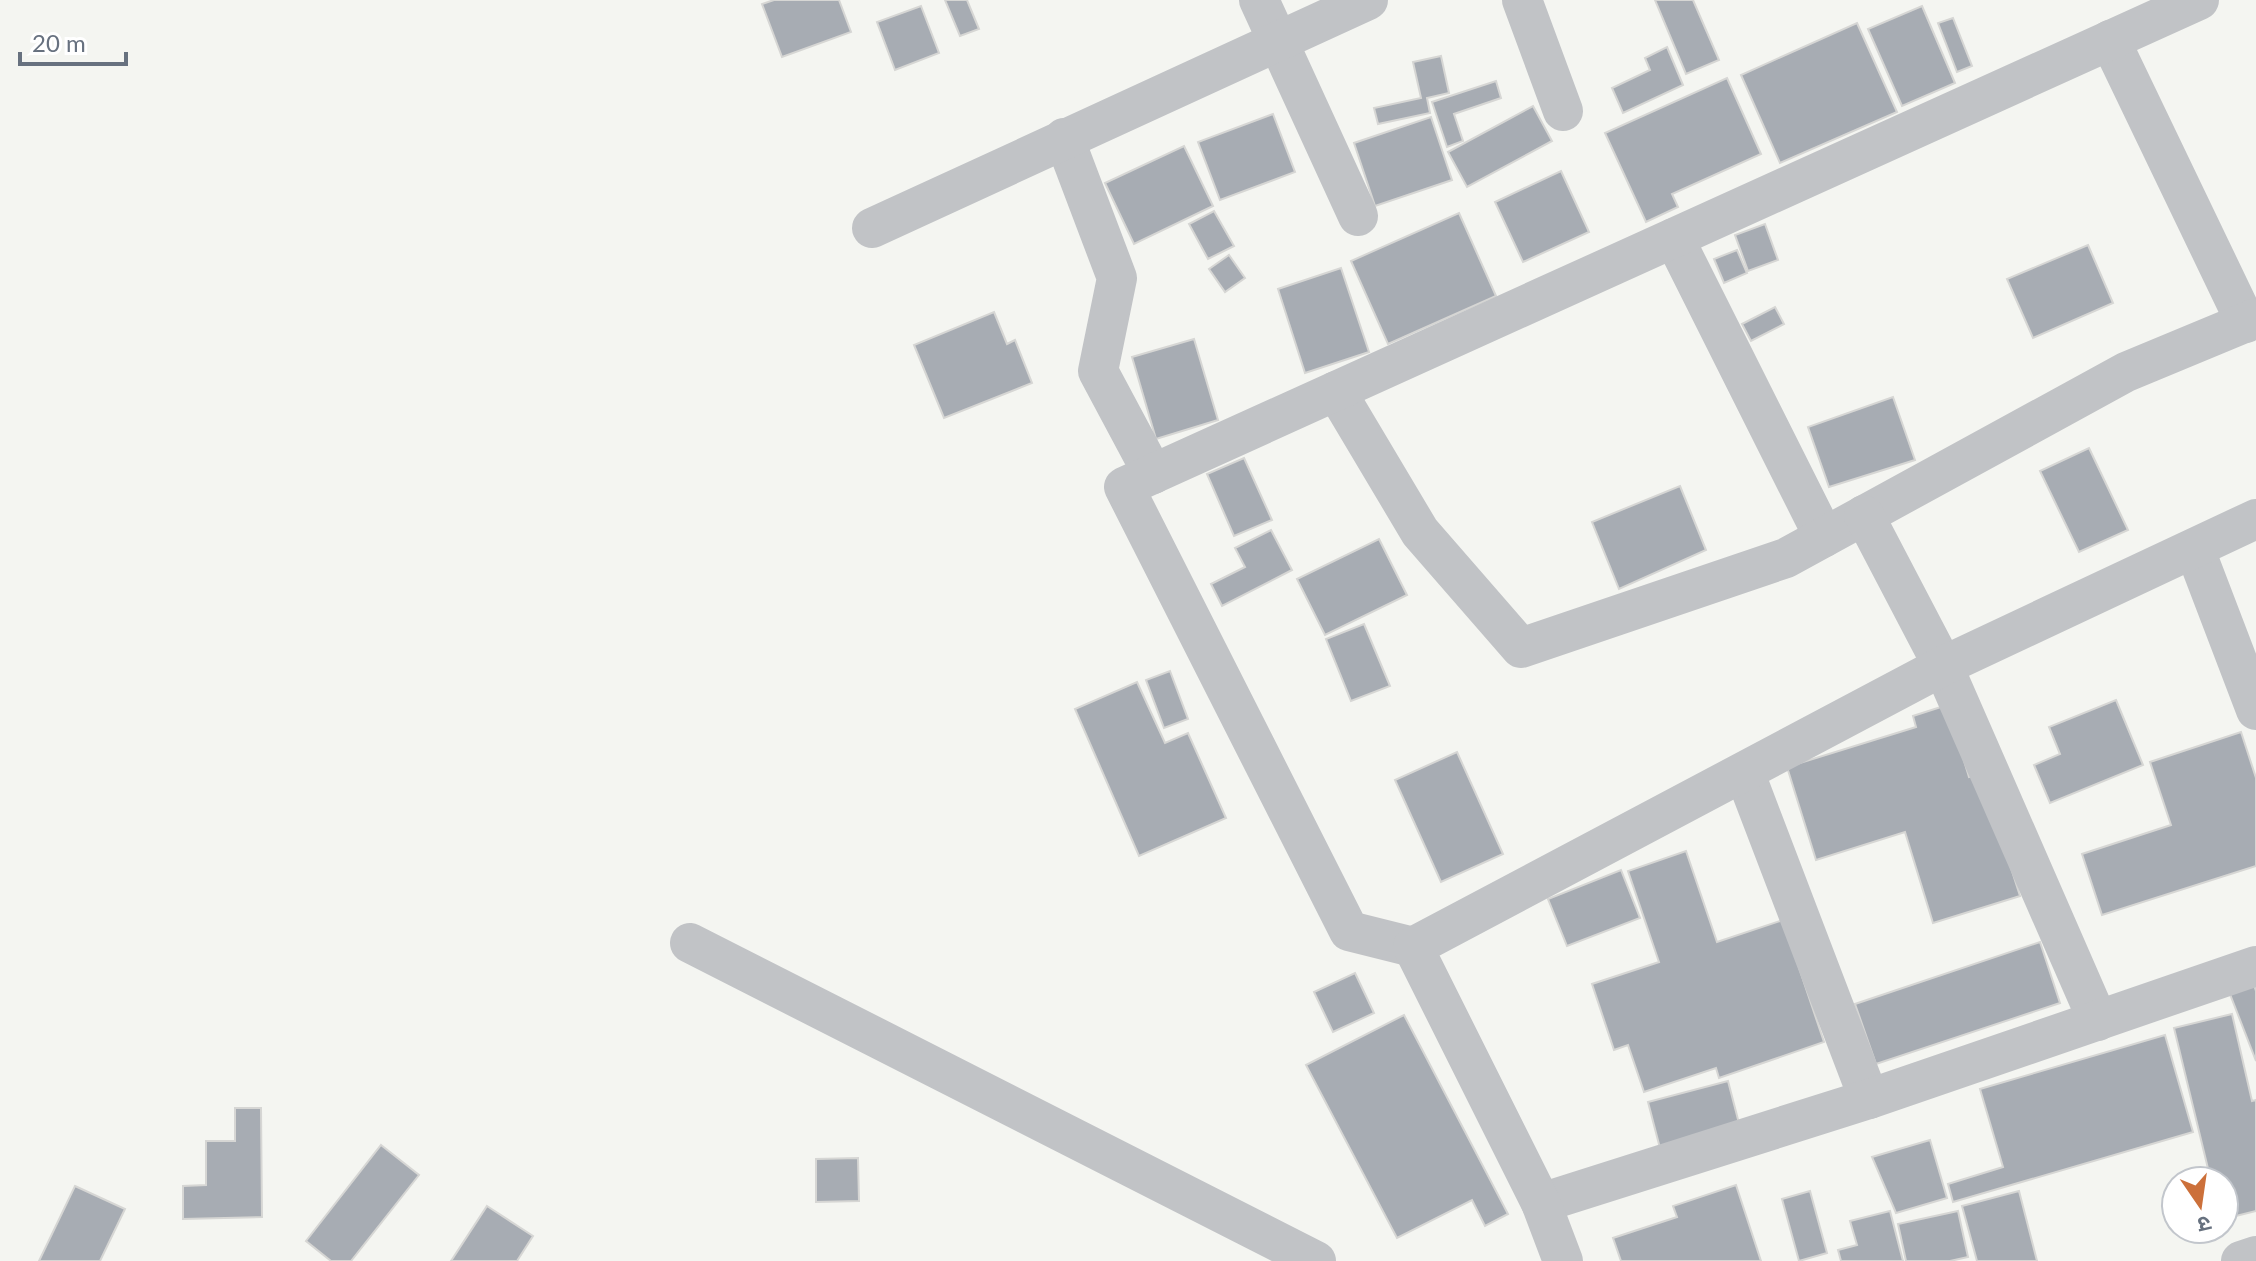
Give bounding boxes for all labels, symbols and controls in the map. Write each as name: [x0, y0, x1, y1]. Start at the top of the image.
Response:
scale bar: [20, 16, 126, 66]
text: 20 m: [32, 28, 86, 57]
north arrow: [2160, 1165, 2240, 1245]
text: उ: [2194, 1210, 2214, 1240]

